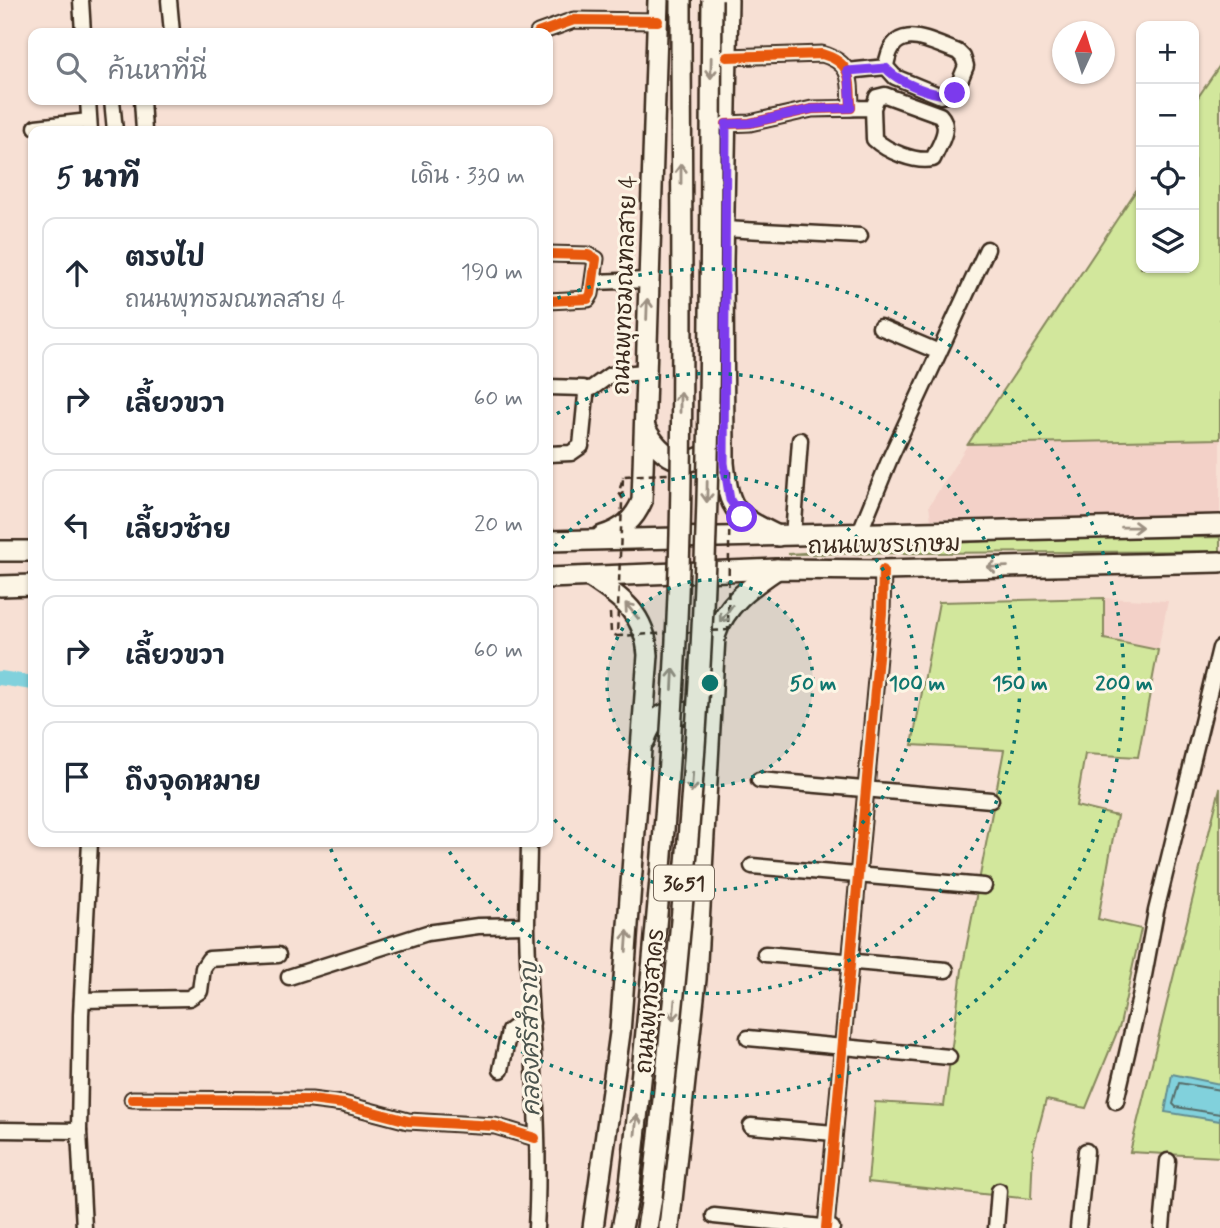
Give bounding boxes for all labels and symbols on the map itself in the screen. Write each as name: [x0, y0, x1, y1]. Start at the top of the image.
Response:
north arrow: [1052, 21, 1115, 84]
one-way arrow: [704, 56, 718, 79]
route end: [939, 77, 970, 108]
one-way arrow: [674, 163, 688, 186]
street label: ถนนพุทธมณฑลสาย 4: [607, 175, 646, 396]
one-way arrow: [640, 297, 654, 320]
one-way arrow: [673, 391, 687, 414]
one-way arrow: [700, 480, 713, 503]
route start: [726, 501, 757, 532]
one-way arrow: [1120, 520, 1143, 534]
street label: ถนนเพชรเกษม: [807, 530, 961, 562]
one-way arrow: [985, 560, 1008, 573]
one-way arrow: [624, 602, 640, 620]
one-way arrow: [719, 604, 734, 623]
one-way arrow: [667, 668, 680, 691]
text: 50 m: [790, 670, 837, 698]
text: 100 m: [889, 670, 945, 698]
text: 150 m: [992, 670, 1048, 698]
text: 200 m: [1095, 670, 1153, 698]
centre of rings: [698, 671, 722, 695]
one-way arrow: [685, 771, 698, 794]
road number: 3651: [654, 866, 714, 900]
street label: ถนนพุทธสาคร: [630, 927, 673, 1075]
one-way arrow: [621, 931, 634, 953]
water label: คลองศรีสำราญ: [514, 959, 548, 1116]
one-way arrow: [667, 998, 680, 1021]
one-way arrow: [630, 1115, 643, 1137]

